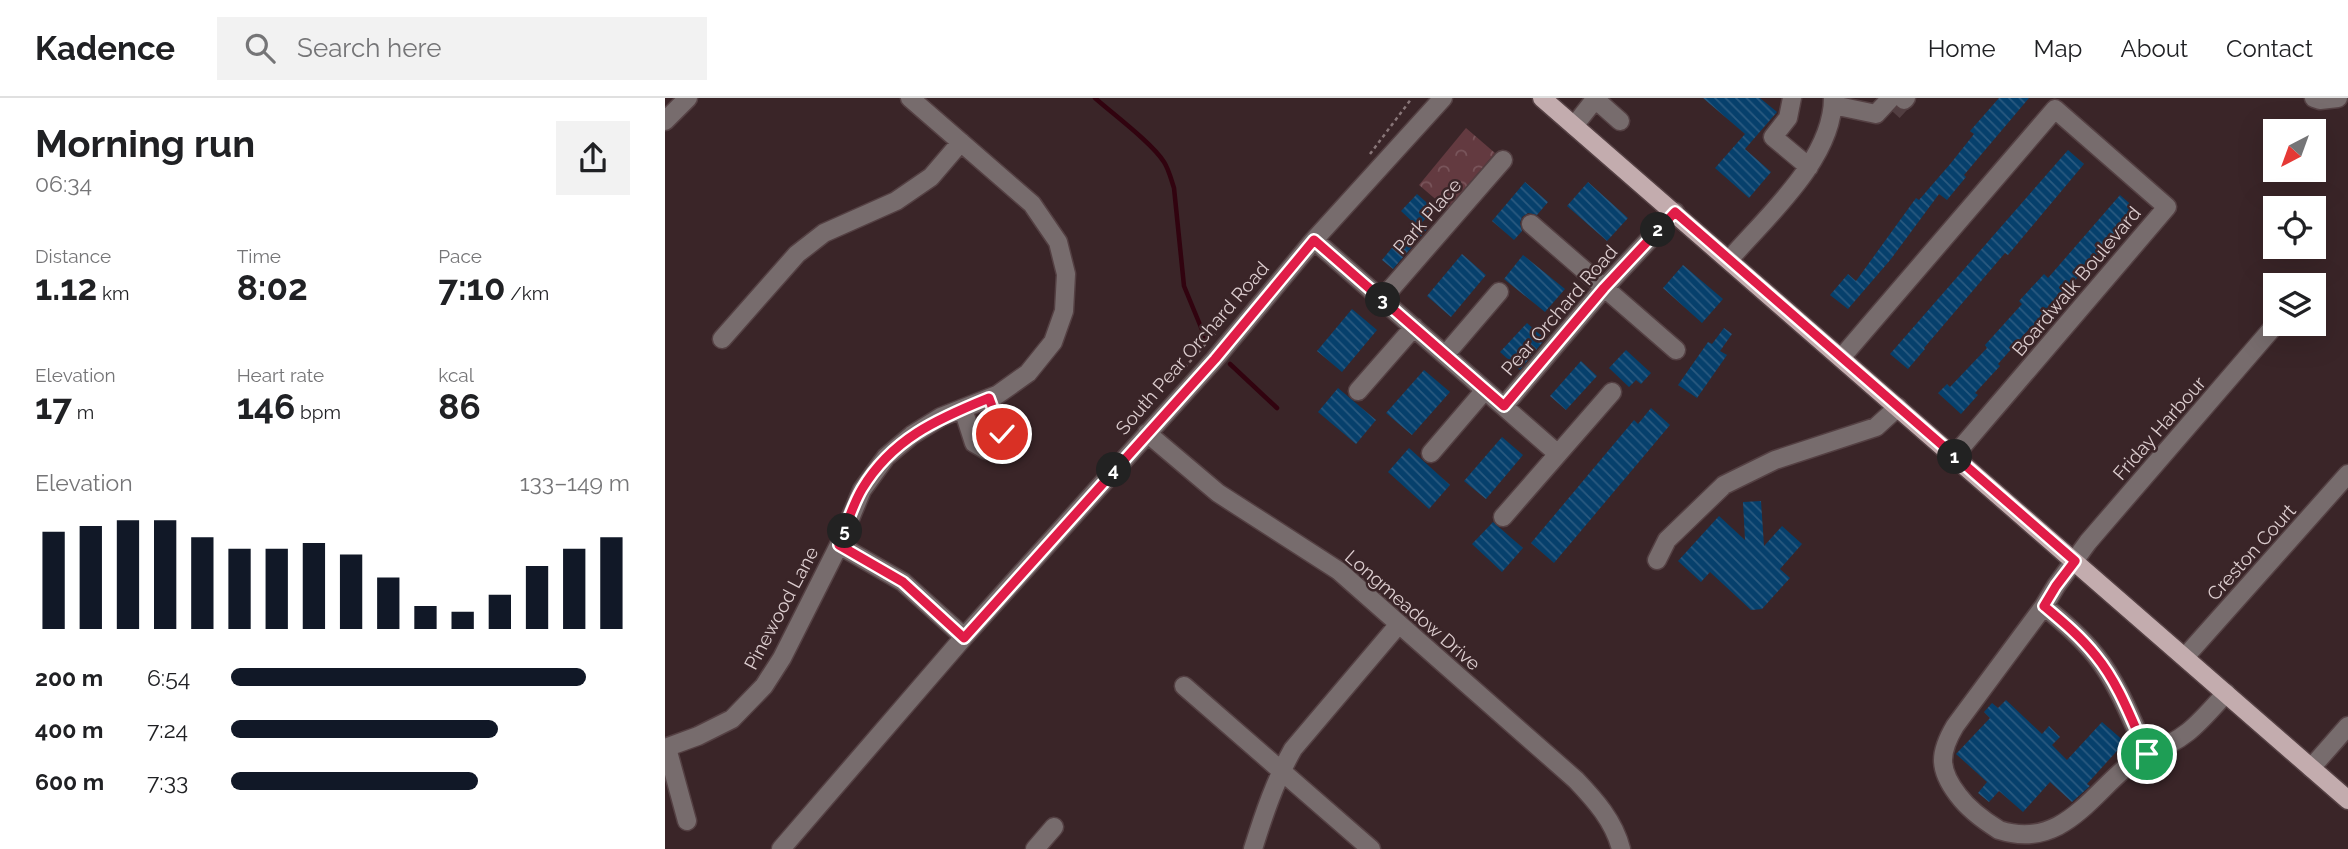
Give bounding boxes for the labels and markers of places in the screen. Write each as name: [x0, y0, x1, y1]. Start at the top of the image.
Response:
pin: 2: [1641, 212, 1675, 248]
pin: 3: [1365, 282, 1401, 318]
pin: [972, 404, 1032, 464]
pin: 1: [1937, 440, 1973, 474]
pin: 4: [1097, 452, 1131, 488]
pin: 5: [827, 514, 863, 548]
pin: [2117, 724, 2177, 784]

